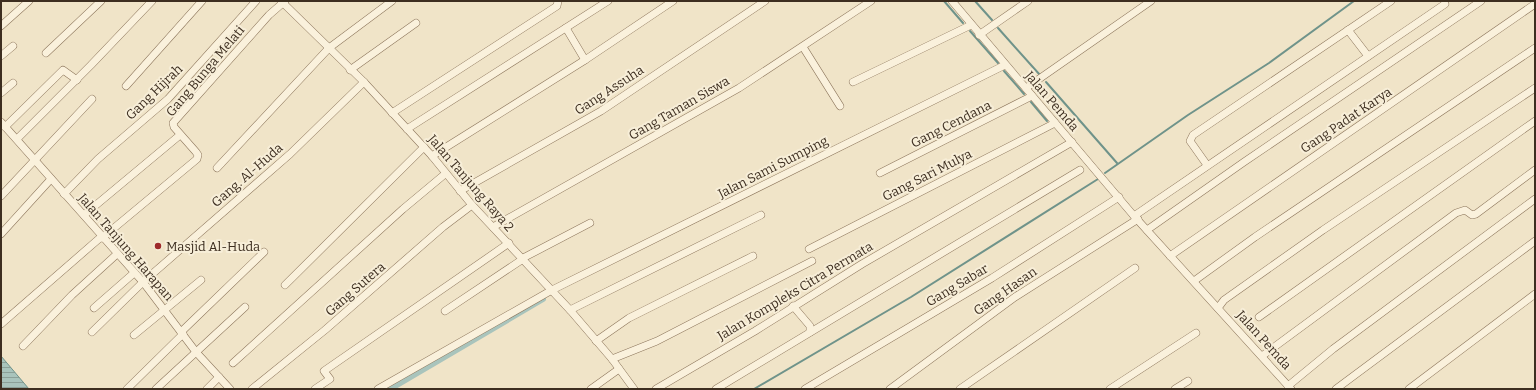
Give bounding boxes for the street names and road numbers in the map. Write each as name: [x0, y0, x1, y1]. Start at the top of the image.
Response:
street label: Gang Bunga Melati: [163, 23, 247, 119]
street label: Gang Hijrah: [123, 61, 185, 123]
street label: Gang Assuha: [572, 62, 646, 118]
street label: Jalan Pemda: [1021, 67, 1082, 134]
street label: Gang Taman Siswa: [626, 73, 732, 143]
street label: Gang Padat Karya: [1298, 84, 1394, 156]
street label: Gang Cendana: [908, 97, 994, 151]
street label: Jalan Tanjung Raya 2: [424, 131, 517, 234]
street label: Jalan Sami Sumping: [715, 133, 830, 202]
street label: Gang. Al-Huda: [208, 140, 286, 210]
street label: Gang Sari Mulya: [880, 146, 974, 204]
street label: Jalan Tanjung Harapan: [75, 190, 177, 304]
street label: Jalan Kompleks Citra Permata: [714, 239, 875, 344]
street label: Gang Sutera: [322, 259, 388, 319]
street label: Gang Sabar: [923, 261, 991, 309]
street label: Gang Hasan: [971, 263, 1040, 318]
street label: Jalan Pemda: [1233, 307, 1294, 373]

